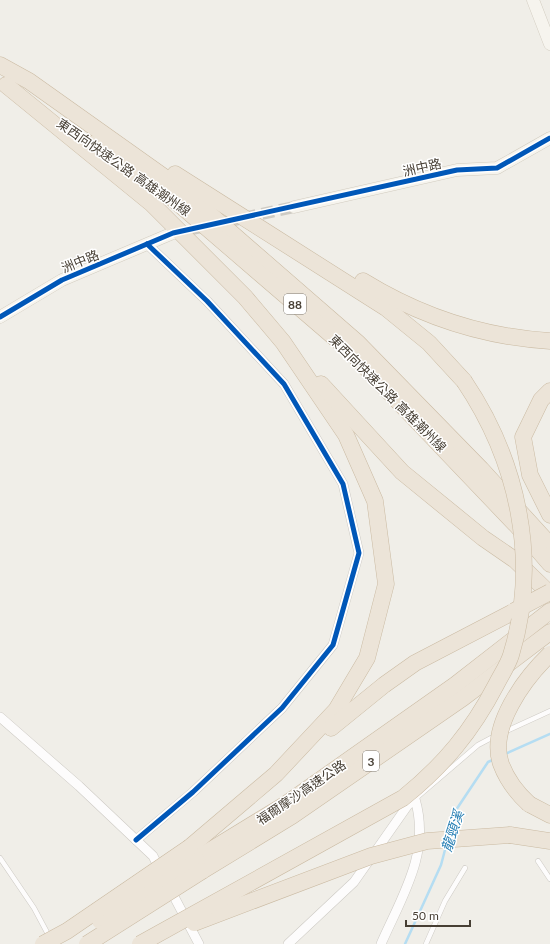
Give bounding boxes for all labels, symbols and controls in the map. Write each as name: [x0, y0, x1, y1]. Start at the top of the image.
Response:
street label: 東西向快速公路 高雄潮州線: [54, 115, 194, 219]
street label: 洲中路: [401, 155, 443, 179]
street label: 洲中路: [59, 246, 101, 276]
road number: 88: [284, 294, 306, 314]
street label: 東西向快速公路 高雄潮州線: [326, 331, 450, 455]
road number: 3: [363, 751, 379, 771]
street label: 福爾摩沙高速公路: [253, 756, 349, 828]
water label: 龍頸溪: [437, 806, 467, 854]
scale bar: [406, 902, 470, 928]
text: 50 m: [412, 908, 439, 923]

